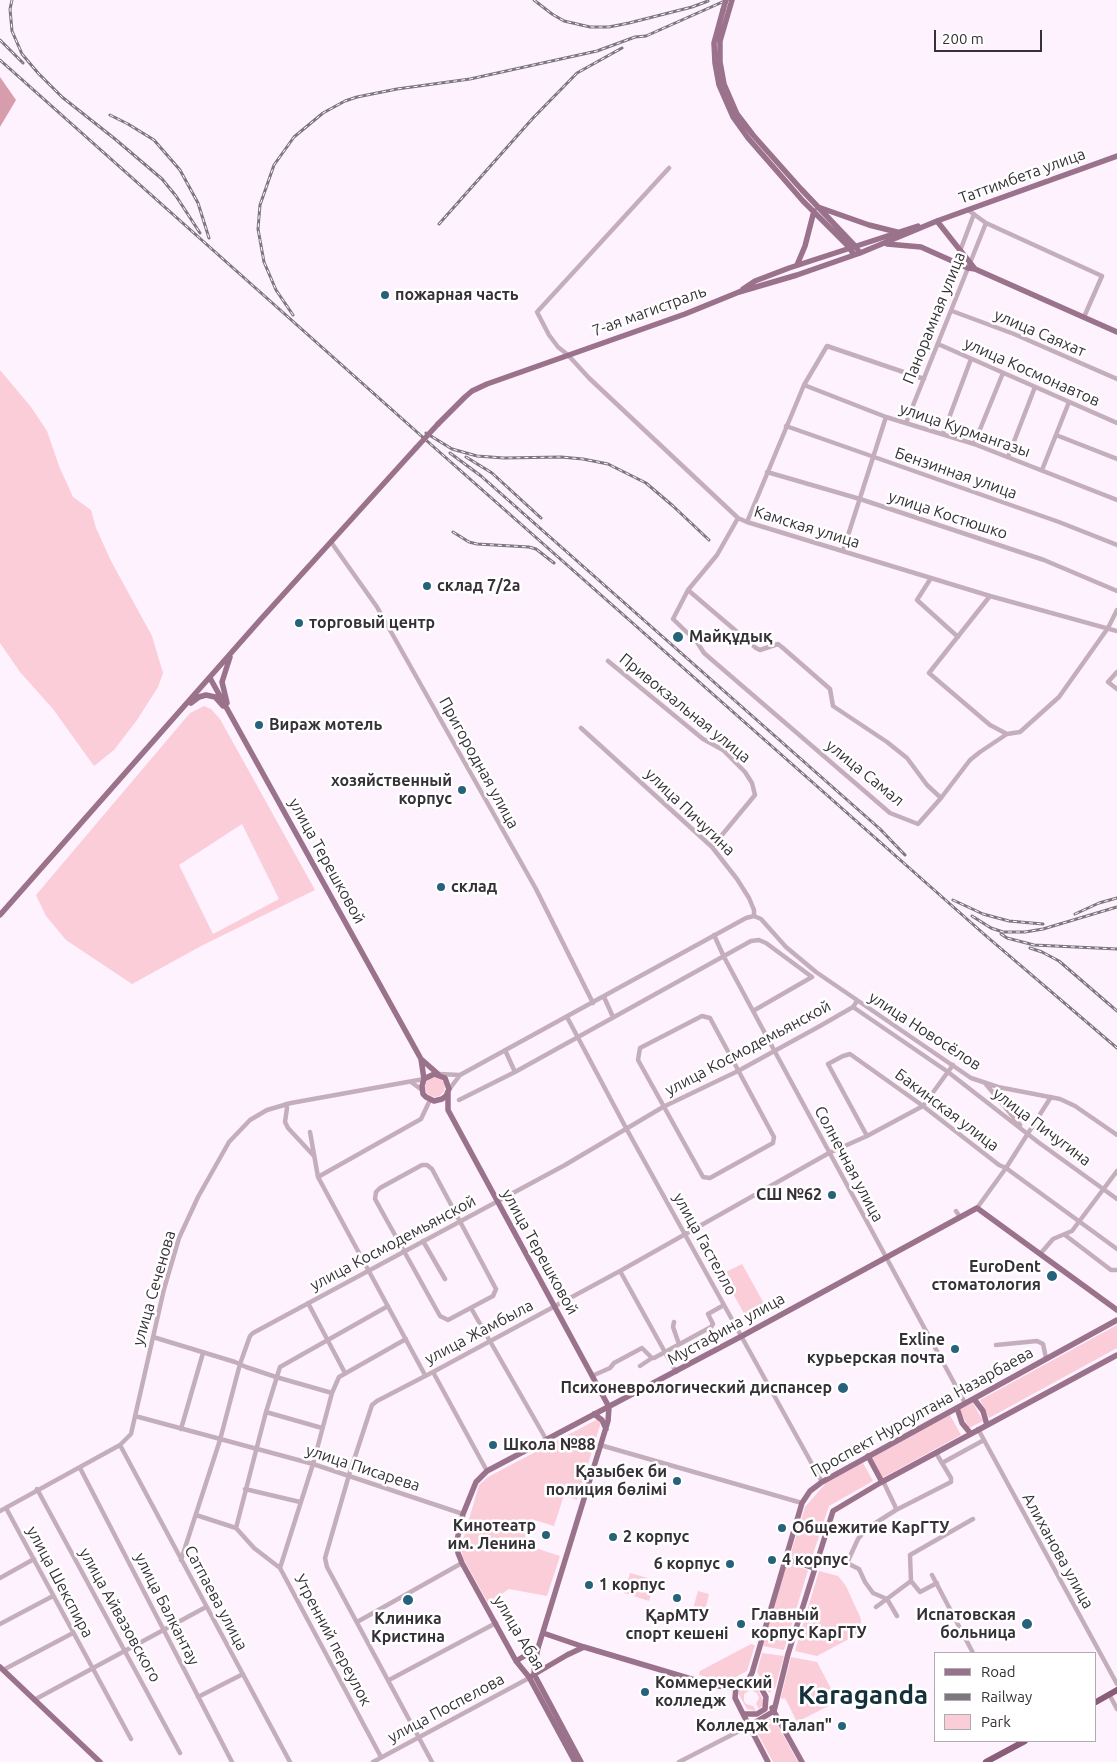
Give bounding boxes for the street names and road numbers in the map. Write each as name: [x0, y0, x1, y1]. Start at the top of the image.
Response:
street label: Таттимбета улица: [956, 144, 1088, 208]
street label: Панорамная улица: [899, 249, 969, 387]
street label: 7-ая магистраль: [589, 281, 709, 341]
street label: улица Саяхат: [991, 305, 1089, 361]
street label: улица Космонавтов: [961, 333, 1103, 411]
street label: улица Курмангазы: [897, 399, 1033, 461]
street label: Бензинная улица: [892, 443, 1020, 503]
street label: улица Костюшко: [886, 487, 1010, 543]
street label: Камская улица: [752, 502, 862, 552]
street label: Привокзальная улица: [615, 649, 755, 767]
street label: Пригородная улица: [435, 694, 523, 832]
street label: улица Самал: [822, 736, 908, 810]
street label: улица Пичугина: [641, 764, 739, 860]
street label: улица Терешковой: [285, 795, 369, 927]
street label: улица Новосёлов: [865, 988, 985, 1074]
street label: улица Космодемьянской: [662, 996, 834, 1100]
street label: Бакинская улица: [891, 1065, 1003, 1155]
street label: улица Пичугина: [989, 1084, 1095, 1170]
street label: Солнечная улица: [810, 1103, 888, 1225]
street label: улица Терешковой: [498, 1186, 582, 1318]
street label: улица Гастелло: [669, 1190, 741, 1298]
street label: улица Космодемьянской: [307, 1191, 479, 1295]
street label: улица Сеченова: [128, 1228, 180, 1348]
street label: Мустафина улица: [664, 1289, 788, 1369]
street label: улица Жамбыла: [422, 1295, 536, 1369]
street label: Проспект Нурсултана Назарбаева: [807, 1343, 1037, 1481]
street label: улица Писарева: [304, 1441, 422, 1495]
street label: Алиханова улица: [1018, 1490, 1098, 1612]
street label: улица Шекспира: [23, 1523, 97, 1641]
street label: Сатпаева улица: [180, 1542, 252, 1654]
street label: улица Айвазовского: [75, 1544, 165, 1686]
street label: улица Балкантау: [130, 1550, 204, 1668]
street label: Утренний переулок: [290, 1571, 376, 1709]
street label: улица Абая: [489, 1592, 549, 1674]
street label: улица Поспелова: [385, 1669, 507, 1747]

